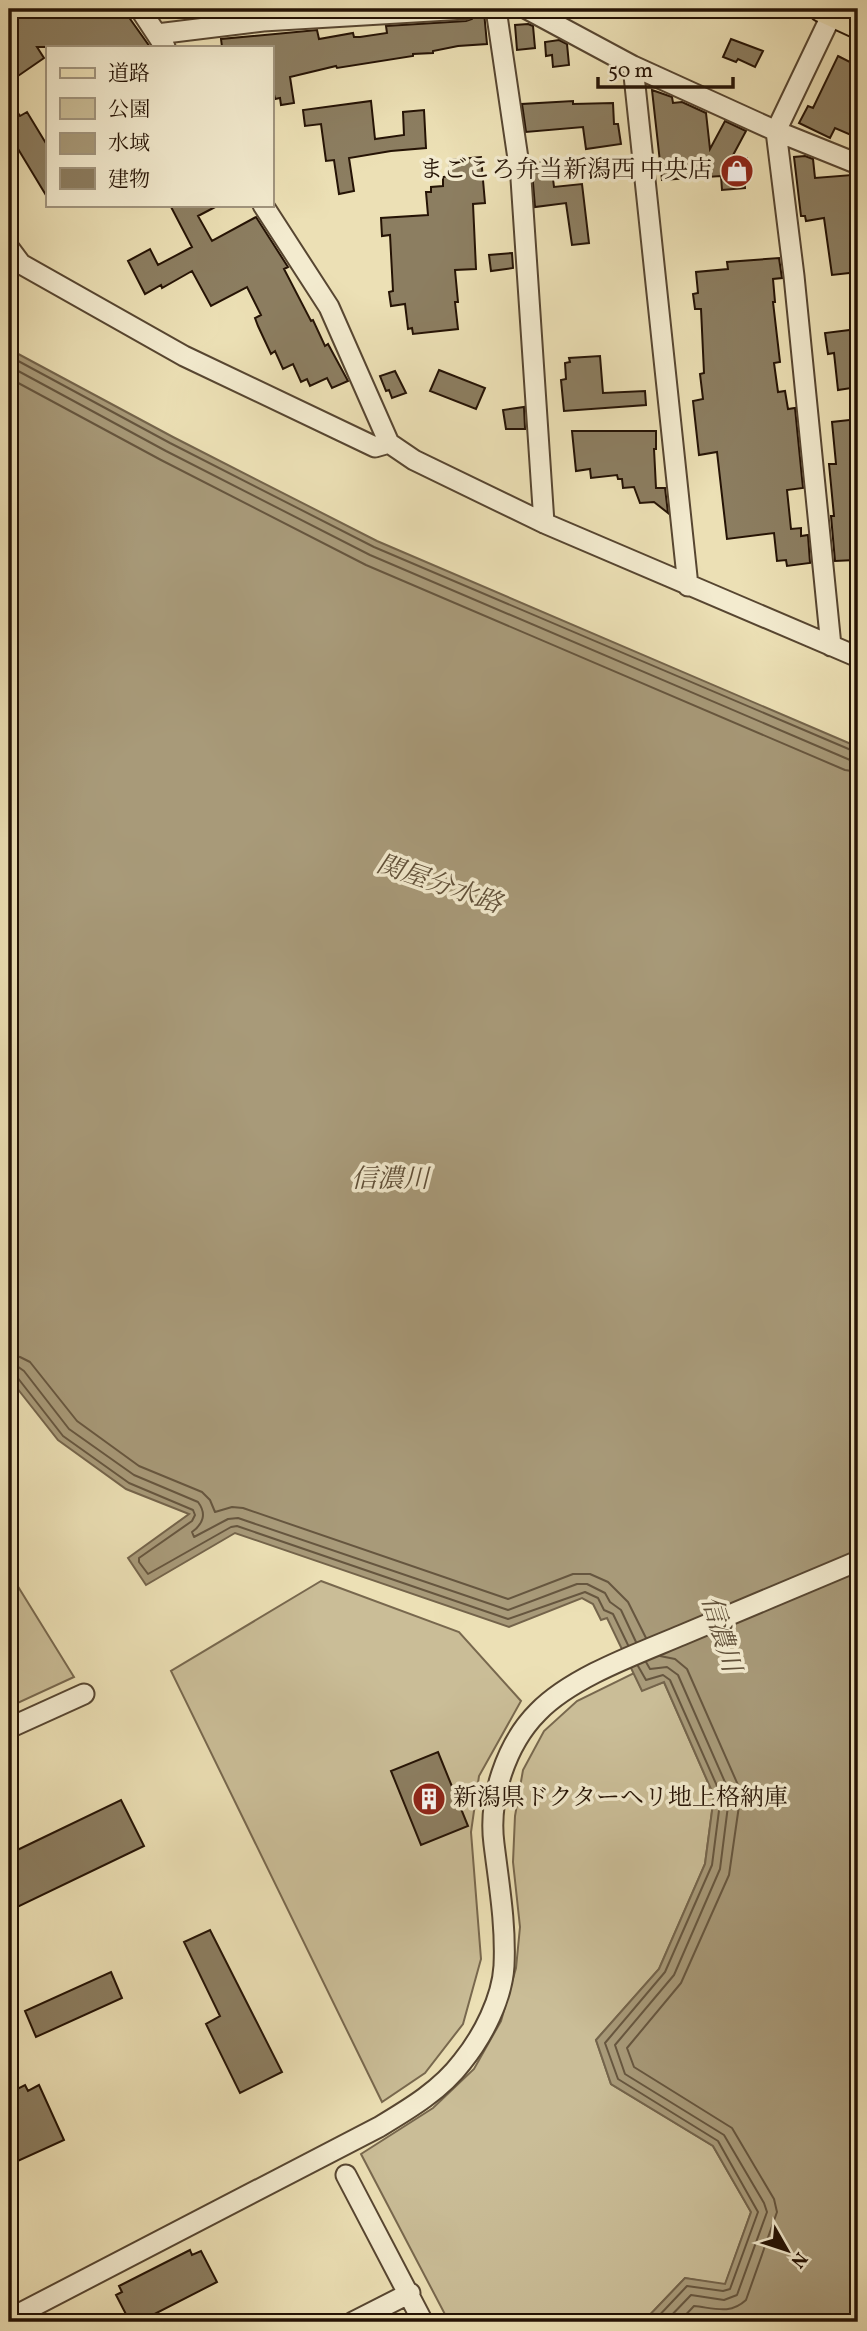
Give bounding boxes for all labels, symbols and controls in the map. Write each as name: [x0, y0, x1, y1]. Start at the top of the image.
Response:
legend: [46, 46, 273, 206]
scale bar: [598, 46, 732, 90]
text: 50 m: [608, 57, 653, 86]
text: 道路: [108, 60, 150, 89]
text: 公園: [108, 96, 150, 125]
text: 水域: [108, 130, 150, 159]
shop icon: まごころ弁当新潟西 中央店: [718, 152, 756, 190]
place label: まごころ弁当新潟西 中央店: [419, 154, 712, 188]
text: 建物: [108, 166, 150, 195]
water label: 関屋分水路: [372, 847, 508, 924]
water label: 信濃川: [351, 1162, 432, 1198]
water label: 信濃川: [691, 1591, 749, 1679]
building icon: 新潟県ドクターヘリ地上格納庫: [410, 1780, 448, 1818]
place label: 新潟県ドクターヘリ地上格納庫: [453, 1782, 788, 1816]
north arrow: [752, 2216, 822, 2286]
text: N: [784, 2246, 813, 2273]

